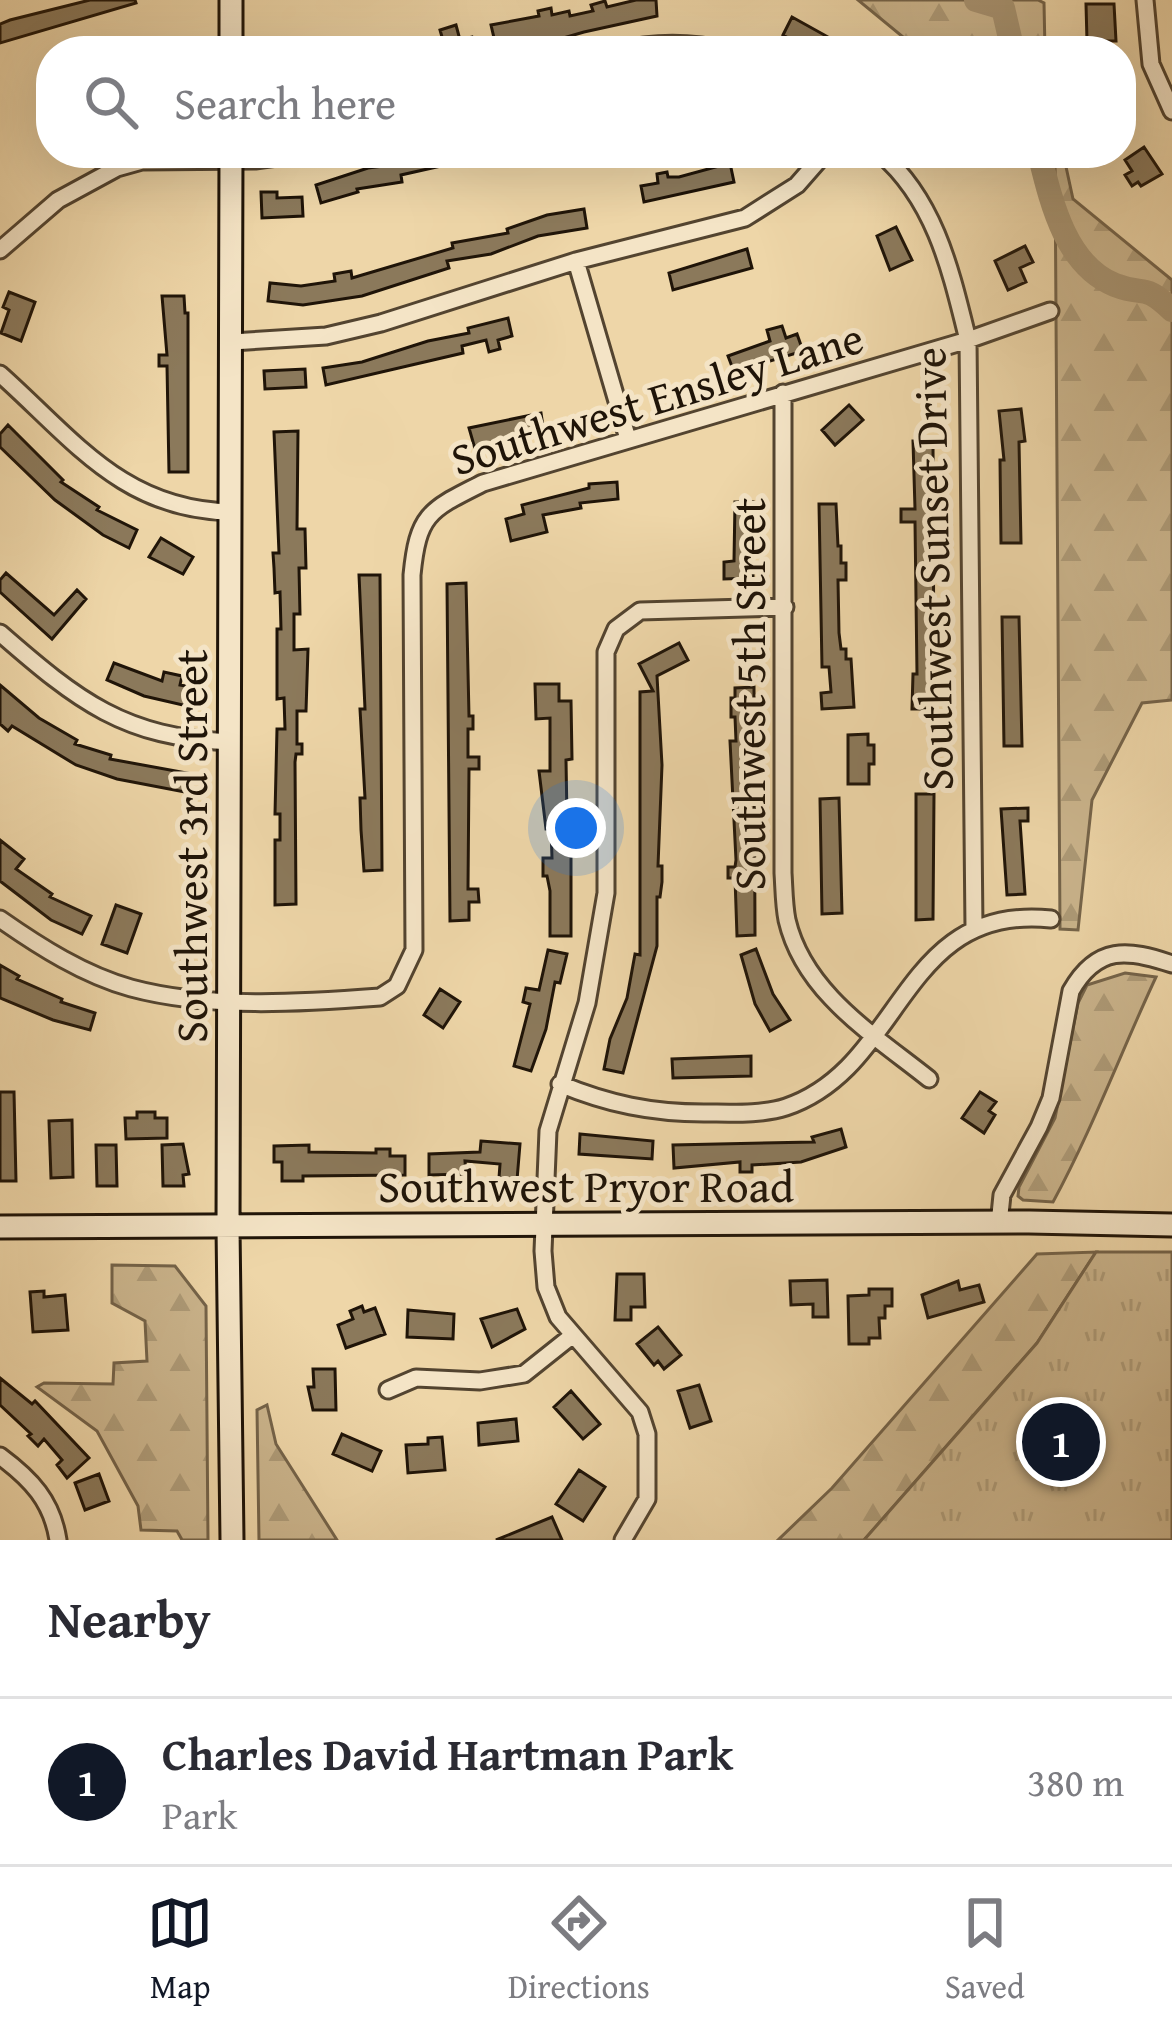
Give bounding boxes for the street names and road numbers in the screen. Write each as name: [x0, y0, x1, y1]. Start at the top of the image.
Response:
street label: Southwest Ensley Lane: [443, 304, 871, 491]
street label: Southwest Sunset Drive: [896, 347, 969, 791]
street label: Southwest 5th Street: [716, 497, 781, 890]
street label: Southwest 3rd Street: [158, 649, 223, 1043]
street label: Southwest Pryor Road: [378, 1153, 794, 1218]

